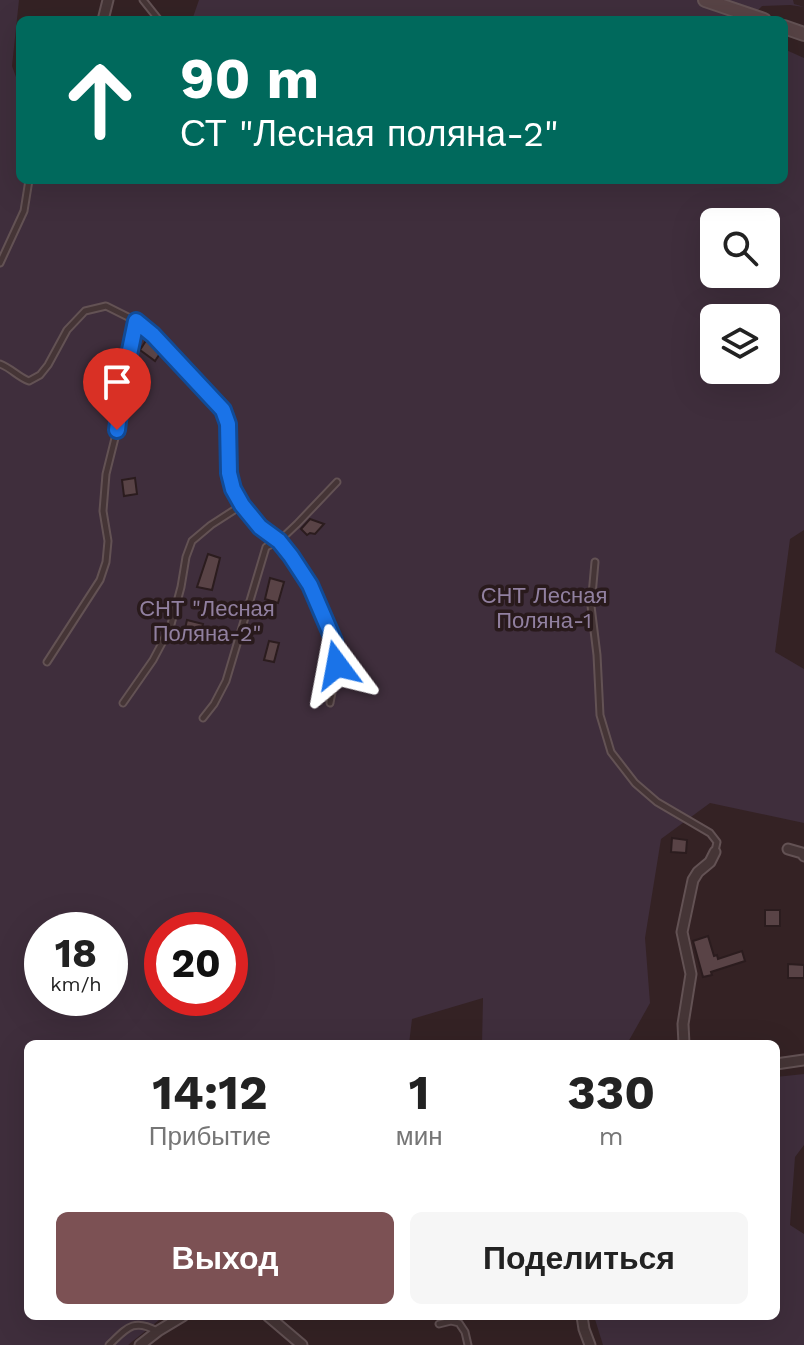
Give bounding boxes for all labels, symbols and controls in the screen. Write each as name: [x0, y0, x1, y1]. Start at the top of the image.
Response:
text: 90 m: [180, 46, 319, 112]
icon: ahead: [48, 48, 152, 152]
text: СТ "Лесная поляна-2": [180, 113, 558, 155]
map controls: [700, 208, 780, 384]
button: search: [700, 208, 780, 288]
button: layers: [700, 304, 780, 384]
pin: [83, 348, 151, 430]
icon: arrive: [95, 360, 139, 404]
park label: СНТ Лесная Поляна-1: [481, 583, 607, 633]
park label: СНТ "Лесная Поляна-2": [139, 596, 275, 646]
position arrow: [295, 623, 379, 707]
speed limit sign: 20: [144, 912, 248, 1016]
text: 18: [55, 930, 97, 977]
text: km/h: [50, 972, 102, 996]
text: 14:12: [152, 1064, 268, 1121]
text: 1: [409, 1064, 429, 1121]
text: 330: [567, 1064, 655, 1121]
text: Прибытие: [149, 1121, 271, 1151]
text: мин: [396, 1121, 443, 1151]
text: m: [599, 1121, 624, 1151]
button: Выход: [56, 1212, 394, 1304]
button: Поделиться: [410, 1212, 748, 1304]

